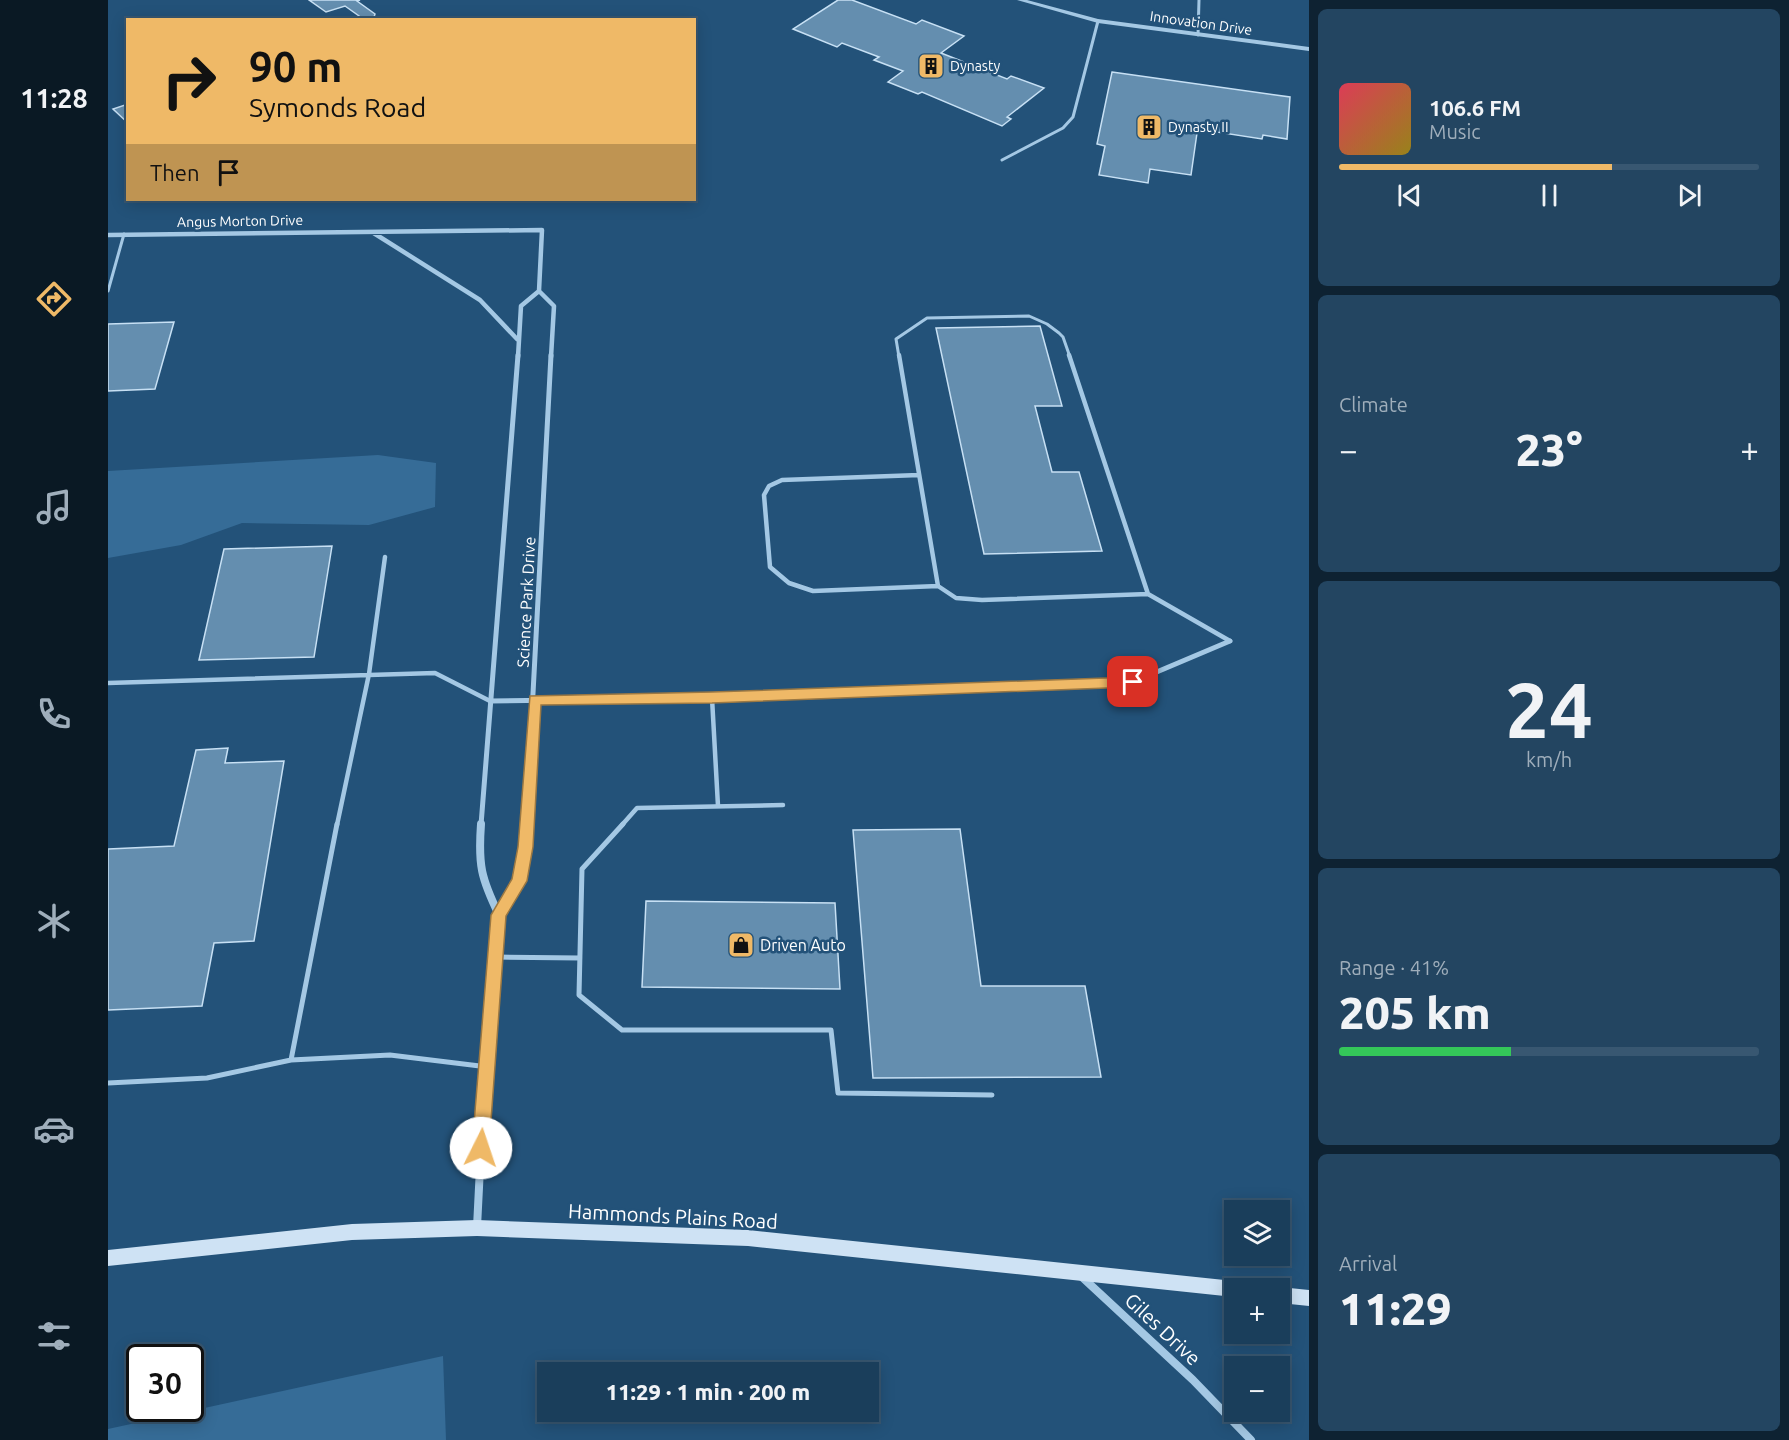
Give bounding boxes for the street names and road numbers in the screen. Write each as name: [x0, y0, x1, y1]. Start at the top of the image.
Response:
street label: Innovation Drive: [1149, 8, 1253, 38]
street label: Angus Morton Drive: [177, 212, 303, 230]
street label: Science Park Drive: [514, 536, 538, 668]
street label: Hammonds Plains Road: [568, 1199, 778, 1233]
street label: Giles Drive: [1120, 1288, 1206, 1370]

